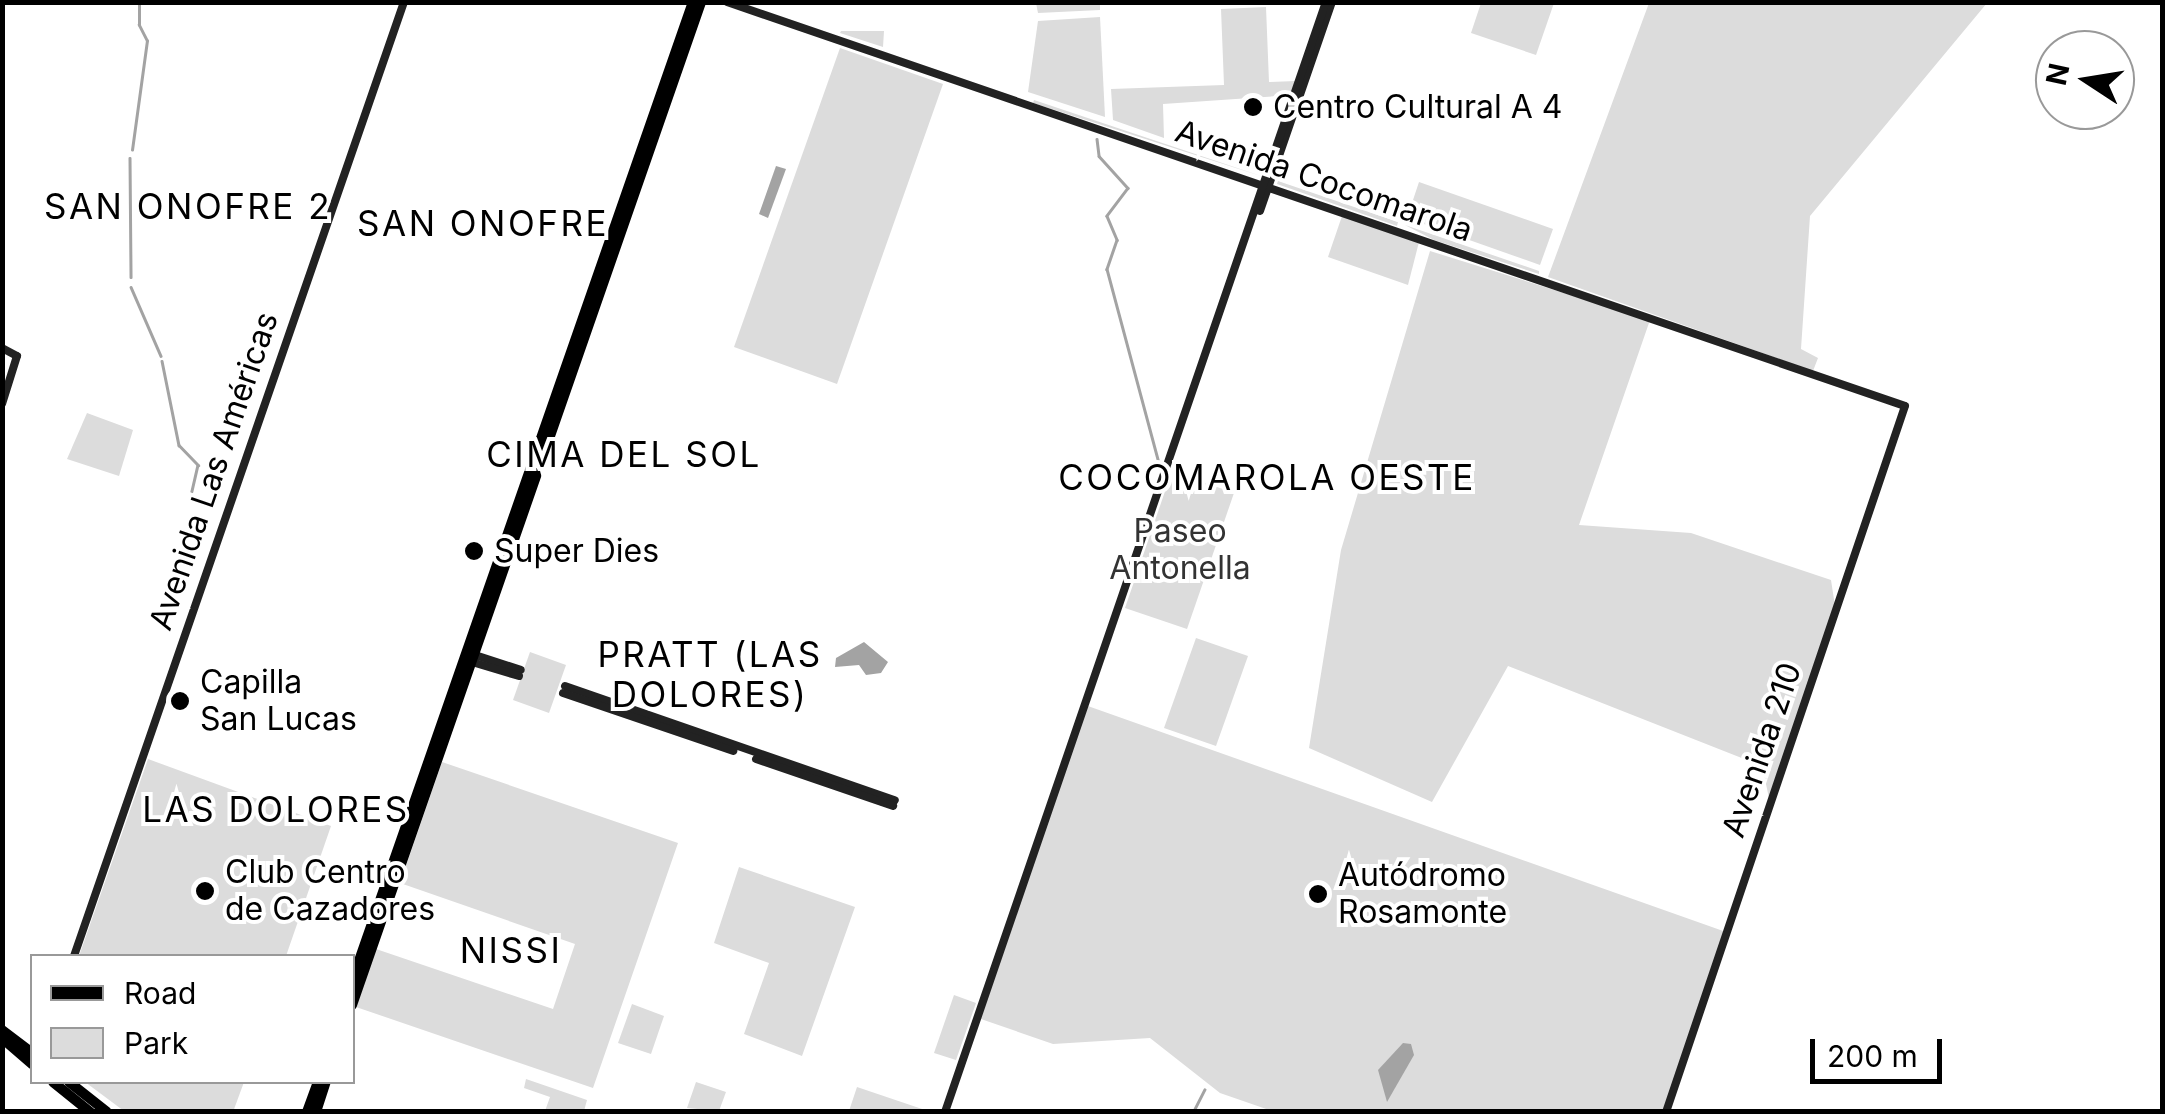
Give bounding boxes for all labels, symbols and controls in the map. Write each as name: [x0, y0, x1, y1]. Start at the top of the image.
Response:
north arrow: [2035, 30, 2135, 130]
text: N: [2039, 60, 2076, 88]
place label: Centro Cultural A 4: [1273, 88, 1563, 126]
marker: Centro Cultural A 4: [1242, 96, 1264, 118]
street label: Avenida Cocomarola: [1170, 112, 1478, 250]
district label: SAN ONOFRE 2: [44, 185, 332, 227]
district label: SAN ONOFRE: [357, 202, 609, 244]
street label: Avenida Las Américas: [142, 307, 286, 635]
district label: CIMA DEL SOL: [486, 433, 762, 475]
district label: COCOMAROLA OESTE: [1058, 456, 1476, 498]
park label: Paseo Antonella: [1109, 513, 1251, 588]
place label: Super Dies: [494, 532, 659, 570]
marker: Super Dies: [463, 540, 485, 562]
district label: PRATT (LAS DOLORES): [597, 633, 823, 715]
street label: Avenida 210: [1714, 658, 1810, 842]
place label: Capilla San Lucas: [200, 664, 357, 739]
marker: Capilla San Lucas: [169, 690, 191, 712]
district label: LAS DOLORES: [142, 788, 410, 830]
place label: Club Centro de Cazadores: [225, 854, 435, 929]
place label: Autódromo Rosamonte: [1338, 857, 1507, 932]
marker: Club Centro de Cazadores: [194, 880, 216, 902]
marker: Autódromo Rosamonte: [1307, 883, 1329, 905]
district label: NISSI: [460, 929, 562, 971]
legend: [30, 954, 355, 1084]
text: Road: [124, 975, 196, 1011]
scale bar: [1815, 1019, 1948, 1081]
text: Park: [124, 1025, 188, 1061]
text: 200 m: [1827, 1038, 1918, 1074]

